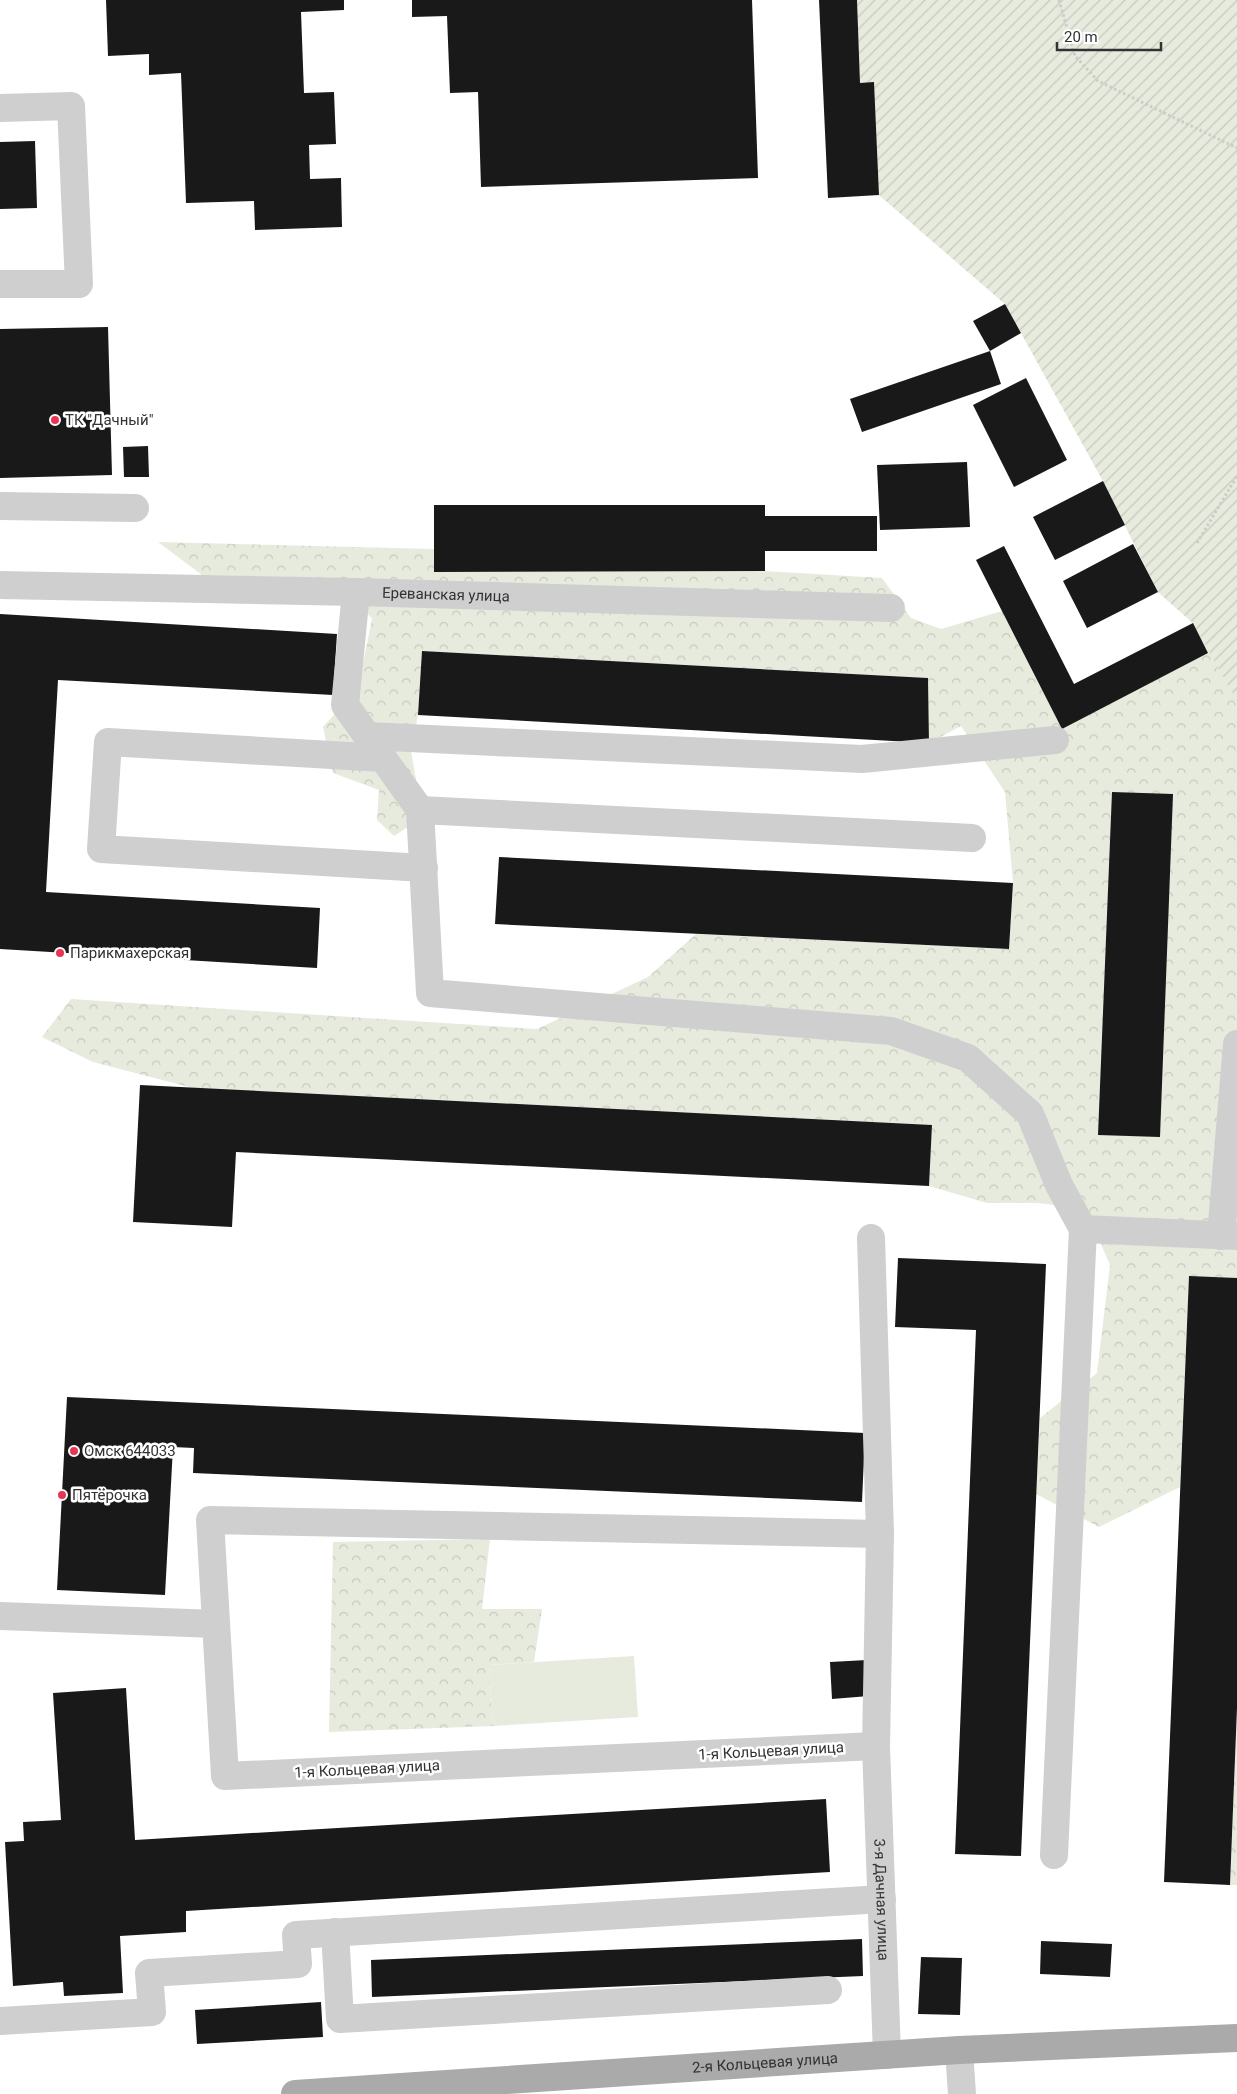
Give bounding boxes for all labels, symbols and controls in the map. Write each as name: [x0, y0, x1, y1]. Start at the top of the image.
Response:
scale bar: [1057, 20, 1161, 52]
text: 20 m: [1064, 28, 1098, 46]
place label: ТК "Дачный": [65, 411, 154, 429]
marker: ТК "Дачный": [49, 414, 61, 426]
street label: Ереванская улица: [382, 584, 510, 606]
place label: Парикмахерская: [70, 944, 189, 962]
marker: Парикмахерская: [54, 947, 66, 959]
place label: Омск 644033: [84, 1442, 176, 1460]
marker: Омск 644033: [68, 1445, 80, 1457]
place label: Пятёрочка: [72, 1486, 147, 1504]
marker: Пятёрочка: [56, 1489, 68, 1501]
street label: 1-я Кольцевая улица: [698, 1738, 844, 1764]
street label: 1-я Кольцевая улица: [294, 1756, 440, 1782]
street label: 3-я Дачная улица: [870, 1838, 893, 1961]
street label: 2-я Кольцевая улица: [691, 2049, 838, 2077]

